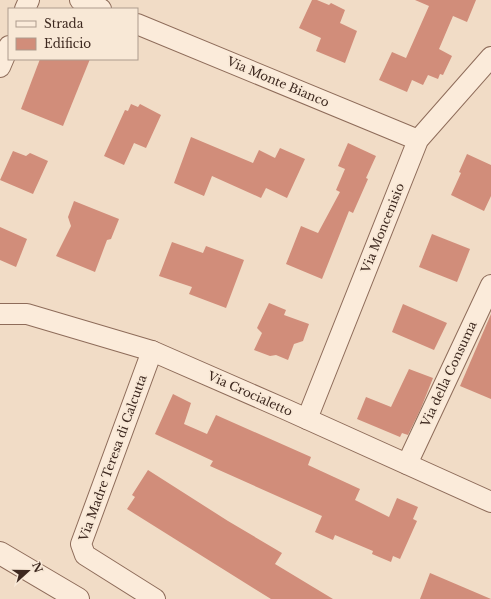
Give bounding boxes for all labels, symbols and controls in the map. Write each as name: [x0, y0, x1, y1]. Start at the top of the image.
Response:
legend: [8, 8, 138, 60]
text: Strada: [44, 16, 84, 31]
text: Edificio: [44, 36, 91, 51]
street label: Via Monte Bianco: [224, 53, 332, 110]
street label: Via Moncenisio: [357, 181, 407, 276]
street label: Via della Consuma: [417, 318, 480, 430]
street label: Via Crocialetto: [205, 368, 295, 419]
street label: Via Madre Teresa di Calcutta: [75, 372, 150, 544]
north arrow: [8, 551, 48, 591]
text: N: [29, 560, 46, 575]

